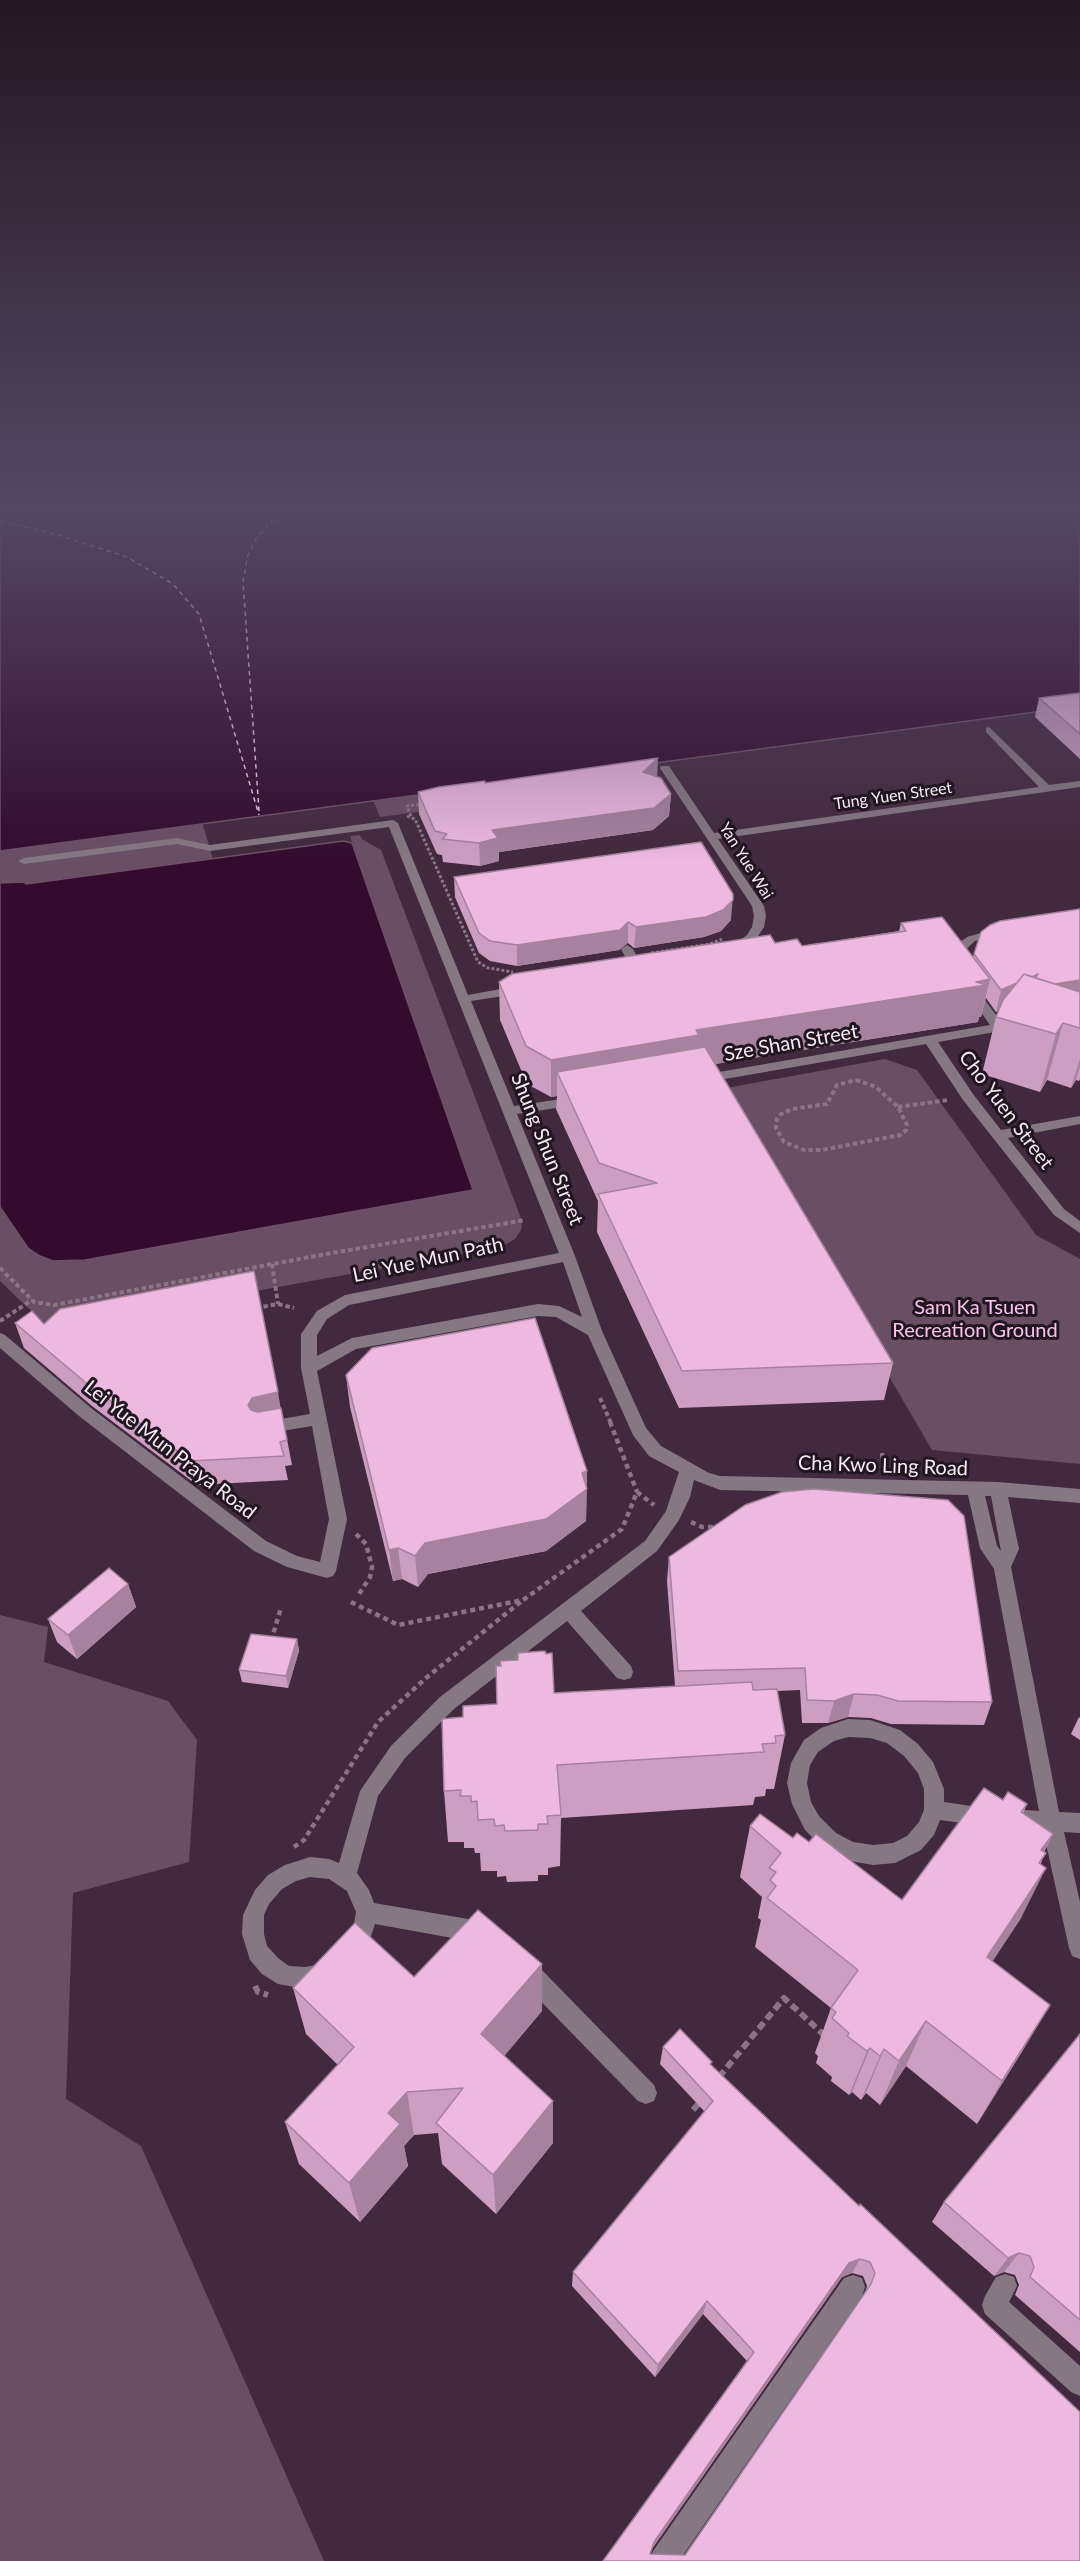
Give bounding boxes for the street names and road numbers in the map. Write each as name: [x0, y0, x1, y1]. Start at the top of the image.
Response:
street label: Tung Yuen Street: [833, 778, 953, 814]
street label: Yan Yue Wai: [715, 819, 777, 903]
street label: Sze Shan Street: [722, 1019, 860, 1067]
street label: Cho Yuen Street: [954, 1046, 1058, 1174]
street label: Shung Shun Street: [506, 1070, 588, 1228]
street label: Lei Yue Mun Path: [351, 1232, 505, 1288]
street label: Lei Yue Mun Praya Road: [79, 1375, 261, 1525]
street label: Cha Kwo Ling Road: [798, 1451, 968, 1481]

